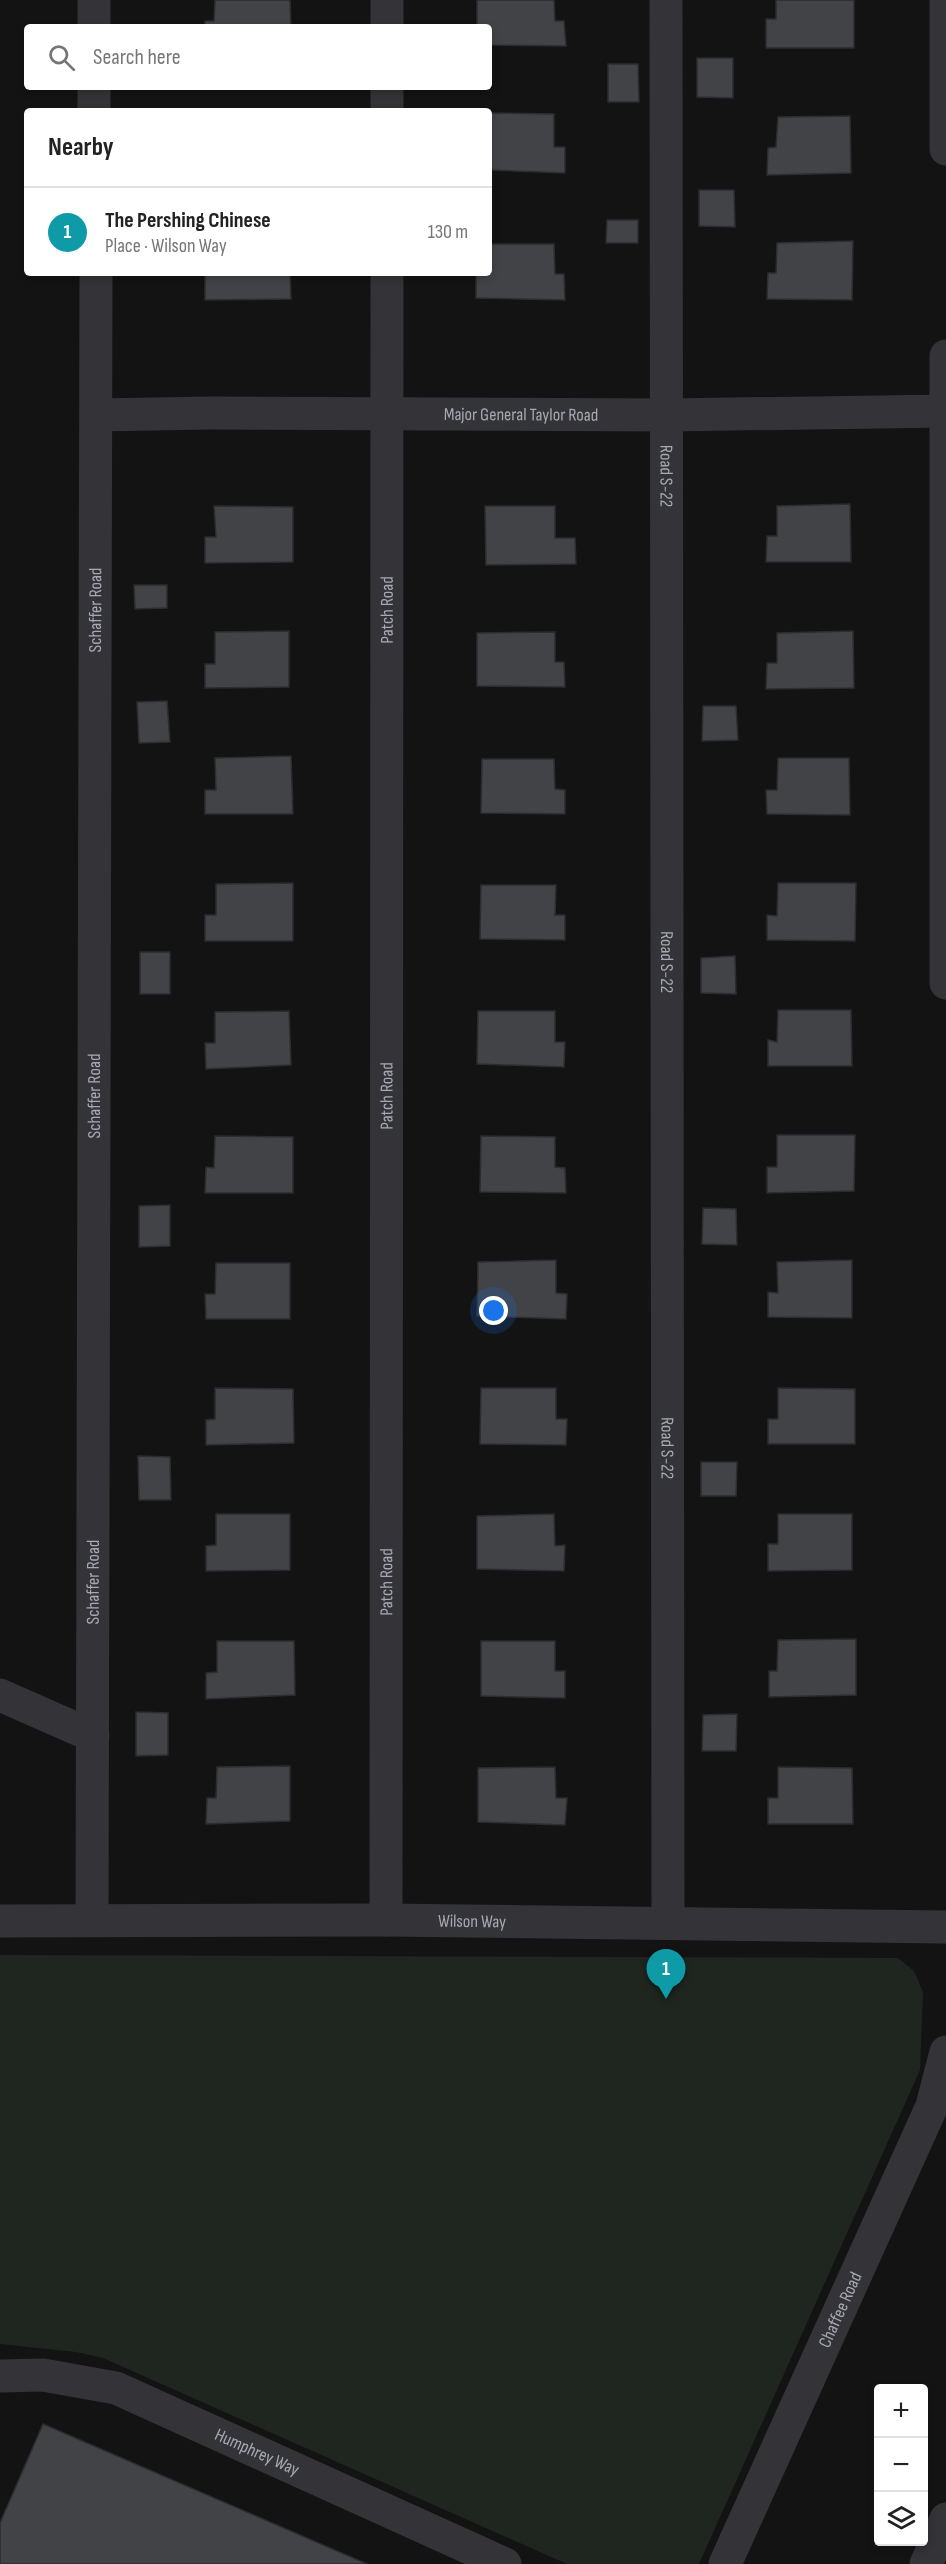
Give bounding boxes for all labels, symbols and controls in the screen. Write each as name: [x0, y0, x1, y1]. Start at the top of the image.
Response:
search box: [24, 24, 492, 90]
icon: search: [45, 41, 78, 74]
text: Search here: [93, 44, 180, 71]
text: Nearby: [48, 132, 114, 163]
text: The Pershing Chinese: [105, 207, 271, 234]
text: 1: [64, 220, 71, 244]
text: 130 m: [428, 220, 468, 244]
text: Place · Wilson Way: [105, 234, 227, 258]
street label: Major General Taylor Road: [444, 404, 598, 426]
street label: Road S-22: [655, 445, 677, 507]
street label: Schaffer Road: [85, 568, 106, 652]
street label: Patch Road: [377, 576, 398, 644]
street label: Road S-22: [656, 931, 677, 993]
street label: Schaffer Road: [84, 1054, 105, 1138]
street label: Patch Road: [376, 1062, 398, 1130]
your location: [479, 1296, 508, 1325]
street label: Road S-22: [656, 1417, 678, 1479]
street label: Schaffer Road: [83, 1540, 104, 1624]
street label: Patch Road: [376, 1548, 397, 1616]
street label: Wilson Way: [438, 1911, 506, 1932]
pin: 1: [646, 1950, 686, 1999]
street label: Chaffee Road: [814, 2269, 867, 2351]
map controls: [874, 2384, 928, 2546]
button: +: [874, 2384, 928, 2438]
street label: Humphrey Way: [211, 2424, 302, 2480]
button: −: [874, 2438, 928, 2492]
button: layers: [874, 2492, 928, 2546]

